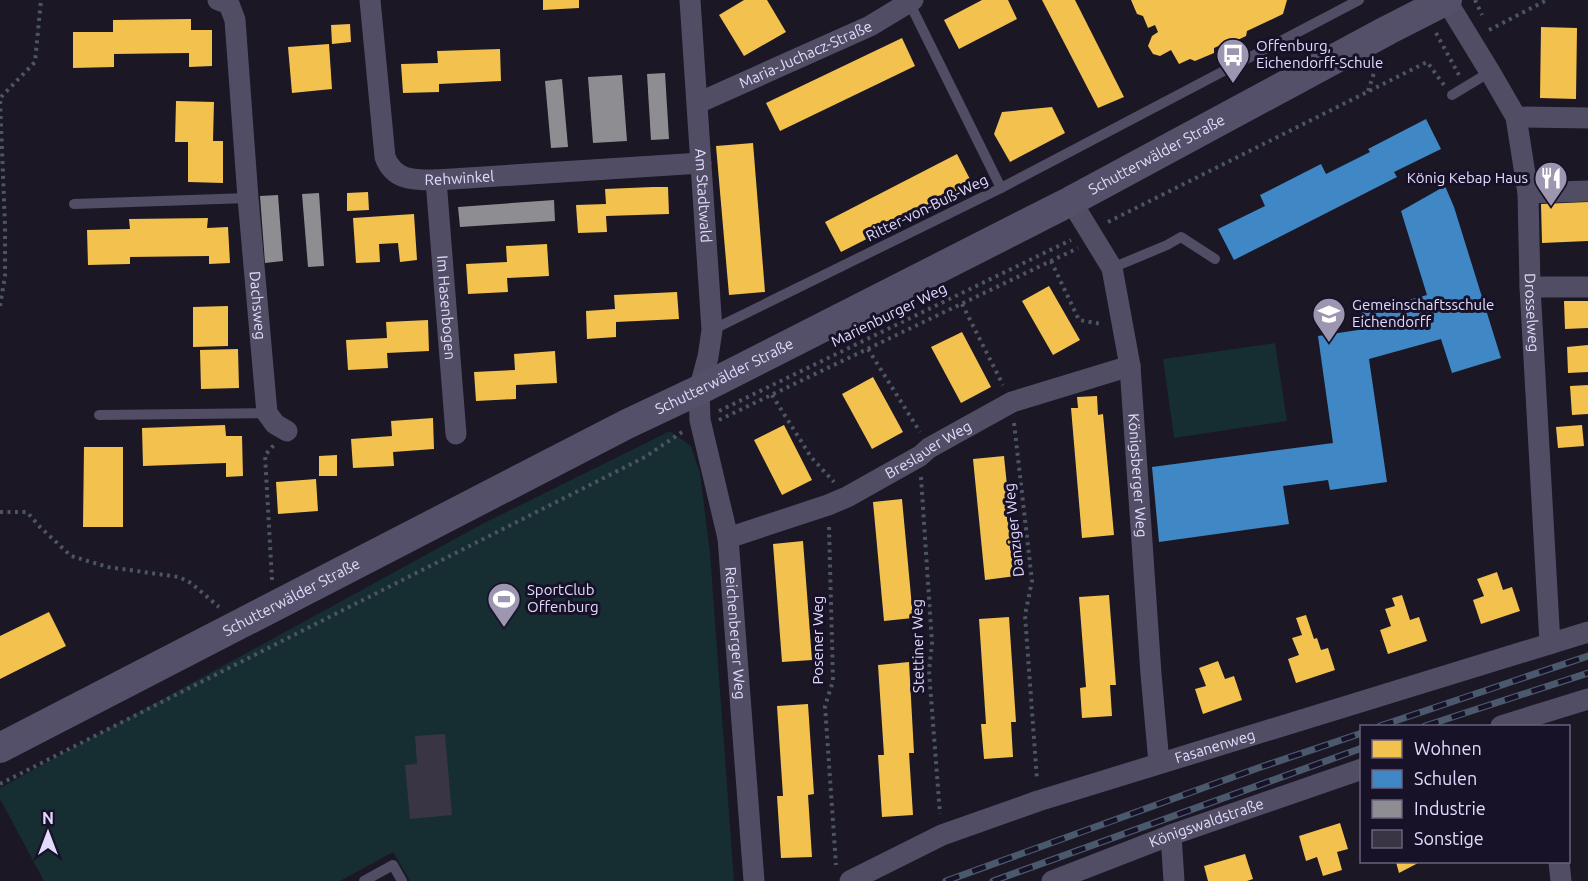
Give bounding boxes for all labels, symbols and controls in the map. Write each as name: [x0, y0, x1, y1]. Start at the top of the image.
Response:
street label: Maria-Juchacz-Straße: [736, 17, 875, 91]
bus stop icon: Offenburg, Eichendorff-Schule: [1215, 37, 1251, 84]
place label: Offenburg, Eichendorff-Schule: [1256, 37, 1383, 71]
street label: Schutterwälder Straße: [1085, 111, 1227, 198]
street label: Am Stadtwald: [692, 148, 715, 243]
restaurant icon: König Kebap Haus: [1533, 160, 1569, 207]
street label: Rehwinkel: [425, 167, 495, 188]
place label: König Kebap Haus: [1407, 169, 1528, 186]
street label: Ritter-von-Buß-Weg: [863, 171, 991, 245]
street label: Im Hasenbogen: [434, 255, 459, 361]
street label: Dachsweg: [246, 270, 269, 340]
street label: Drosselweg: [1522, 273, 1543, 352]
street label: Marienburger Weg: [828, 279, 949, 350]
school or university icon: Gemeinschaftsschule Eichendorff: [1311, 296, 1347, 343]
place label: Gemeinschaftsschule Eichendorff: [1352, 296, 1494, 330]
street label: Schutterwälder Straße: [652, 335, 796, 417]
street label: Königsberger Weg: [1125, 413, 1151, 538]
street label: Breslauer Weg: [882, 417, 974, 482]
street label: Danziger Weg: [1000, 482, 1027, 578]
street label: Schutterwälder Straße: [220, 555, 363, 639]
street label: Reichenberger Weg: [722, 566, 749, 700]
sports icon: SportClub Offenburg: [486, 581, 522, 628]
place label: SportClub Offenburg: [527, 581, 599, 615]
street label: Posener Weg: [809, 596, 826, 684]
street label: Stettiner Weg: [908, 599, 927, 693]
legend: [1360, 725, 1570, 863]
street label: Fasanenweg: [1173, 726, 1257, 766]
text: Wohnen: [1414, 738, 1482, 758]
text: Schulen: [1414, 768, 1477, 788]
street label: Königswaldstraße: [1147, 795, 1266, 851]
text: Industrie: [1414, 798, 1486, 818]
north arrow: [18, 803, 78, 863]
text: N: [42, 809, 54, 827]
text: Sonstige: [1414, 828, 1484, 848]

